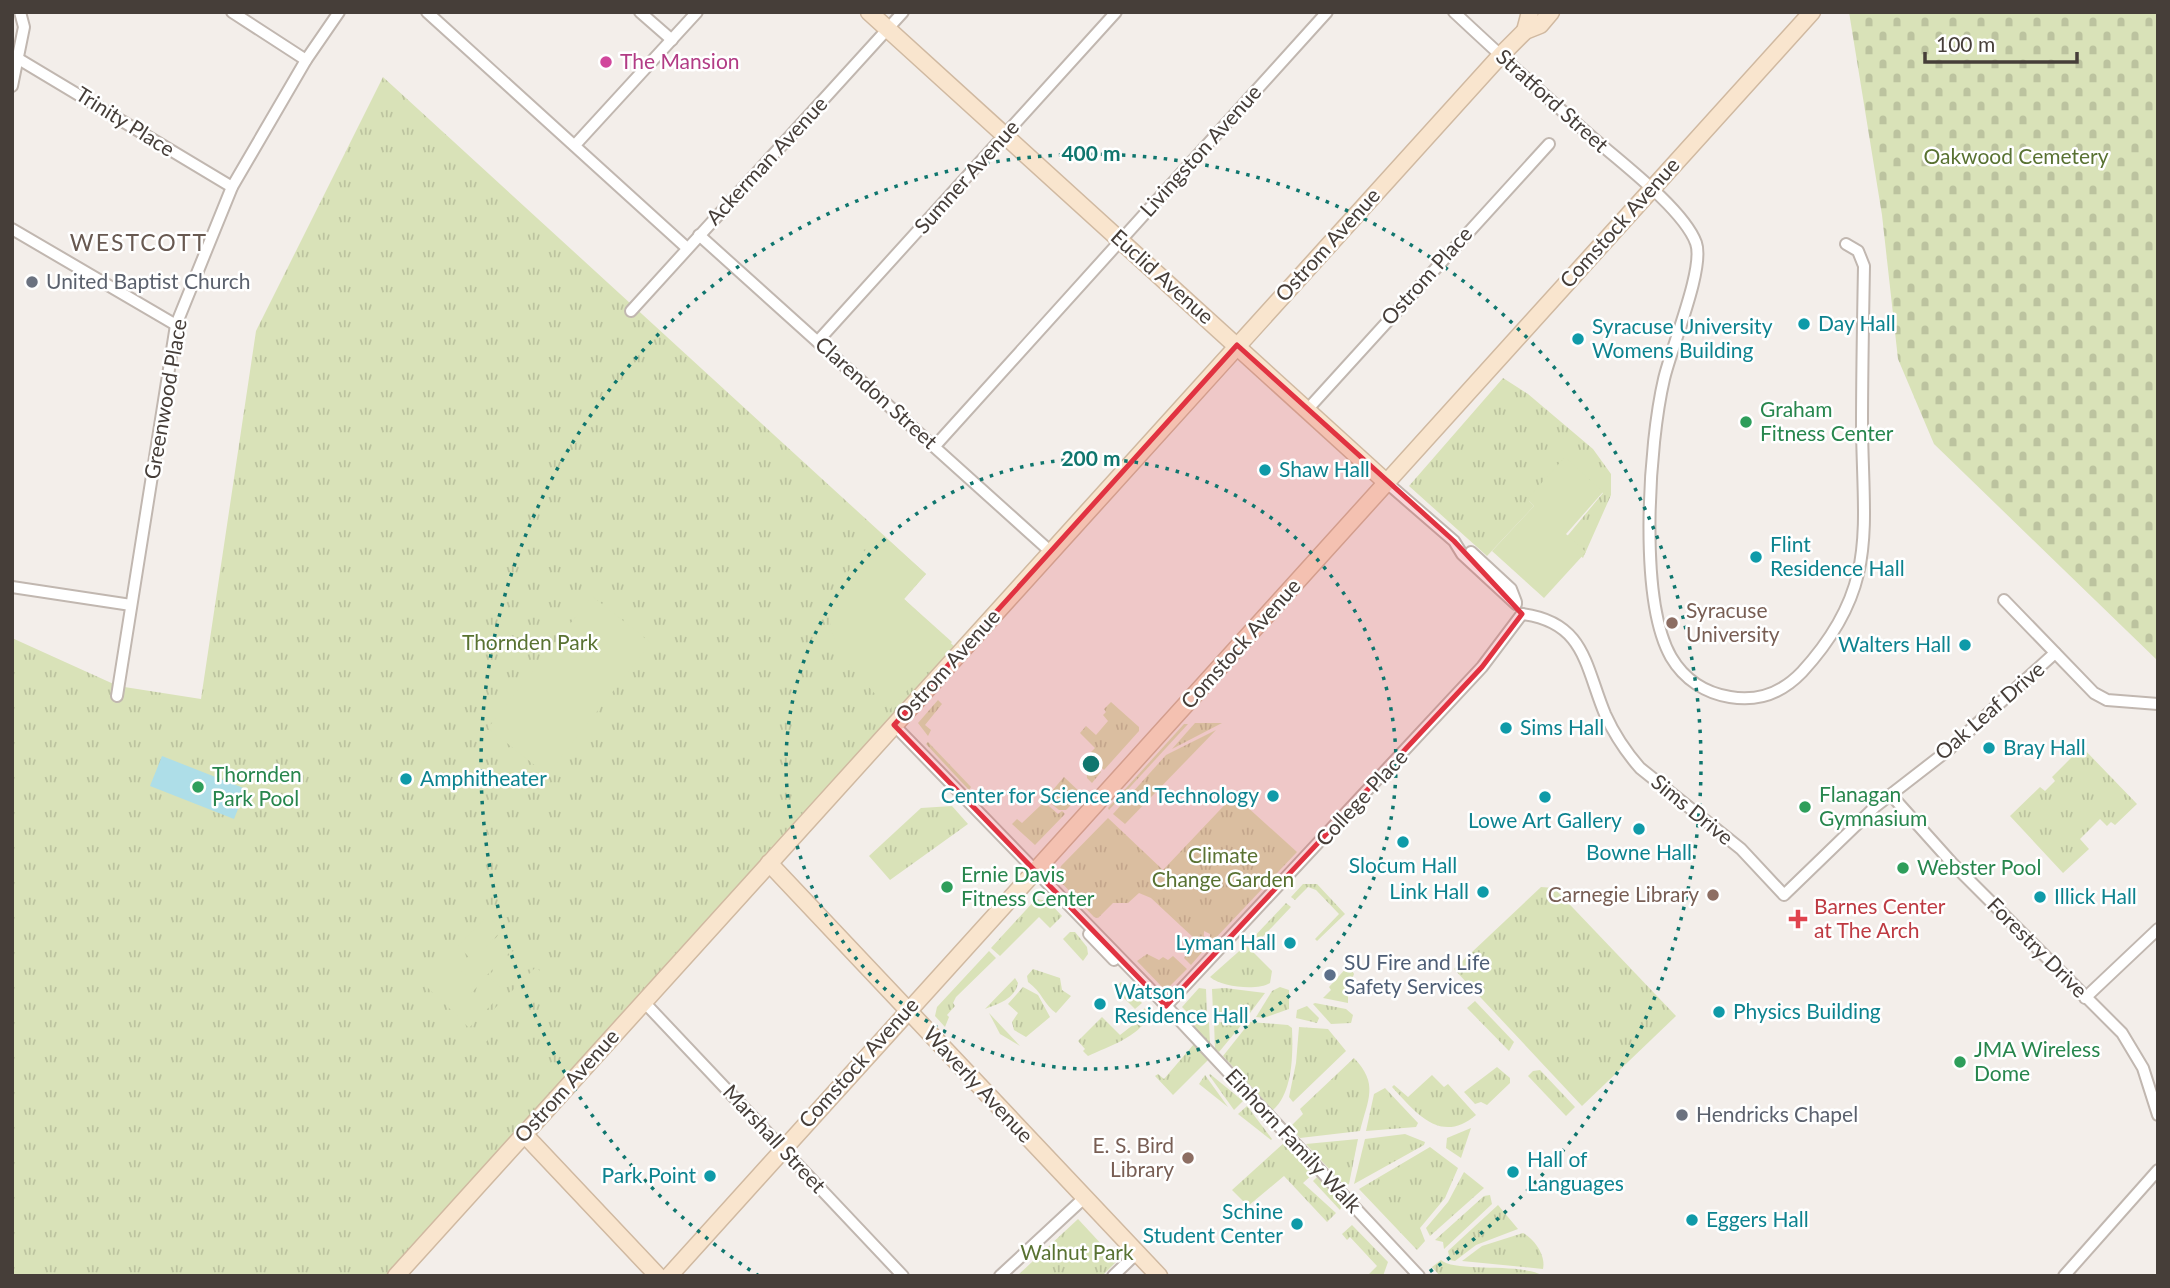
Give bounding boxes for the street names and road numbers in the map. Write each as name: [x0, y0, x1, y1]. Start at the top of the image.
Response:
street label: Stratford Street: [1492, 43, 1614, 157]
street label: Livingston Avenue: [1134, 79, 1266, 221]
street label: Trinity Place: [72, 81, 180, 161]
street label: Ackerman Avenue: [700, 91, 832, 229]
street label: Sumner Avenue: [908, 114, 1023, 238]
street label: Comstock Avenue: [1554, 152, 1684, 292]
street label: Ostrom Avenue: [1269, 182, 1384, 306]
street label: Ostrom Place: [1375, 221, 1477, 329]
street label: Euclid Avenue: [1107, 223, 1219, 328]
street label: Greenwood Place: [138, 317, 191, 481]
street label: Clarendon Street: [811, 331, 943, 454]
street label: Comstock Avenue: [1175, 573, 1305, 713]
street label: Ostrom Avenue: [889, 603, 1004, 727]
street label: Oak Leaf Drive: [1929, 656, 2049, 764]
street label: College Place: [1310, 744, 1412, 850]
street label: Sims Drive: [1647, 768, 1739, 849]
street label: Forestry Drive: [1983, 892, 2093, 1002]
street label: Comstock Avenue: [793, 992, 923, 1132]
street label: Waverly Avenue: [919, 1021, 1039, 1147]
street label: Ostrom Avenue: [508, 1023, 623, 1147]
street label: Einhorn Family Walk: [1221, 1063, 1367, 1217]
street label: Marshall Street: [719, 1079, 832, 1198]

